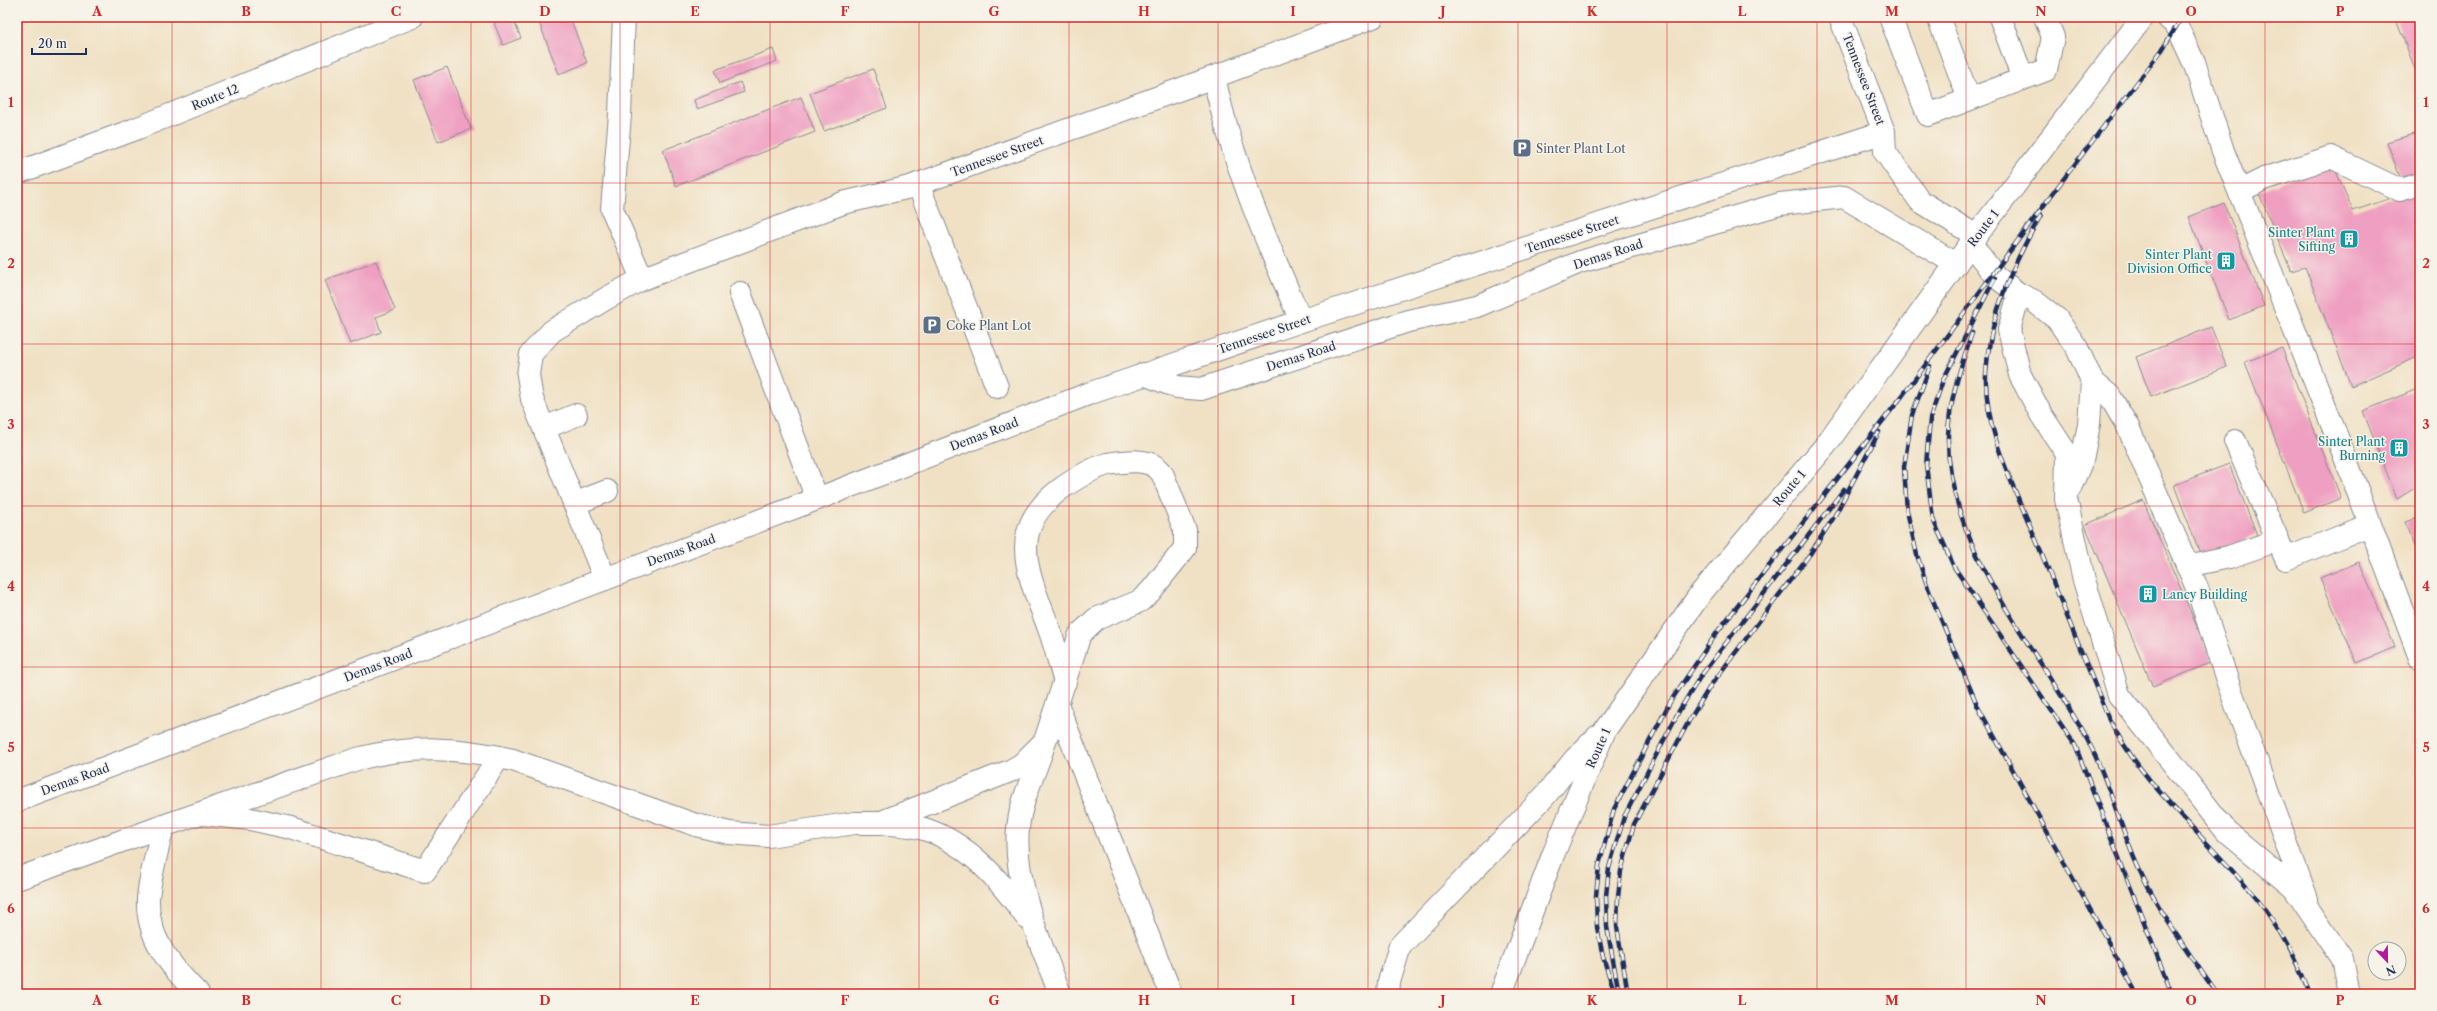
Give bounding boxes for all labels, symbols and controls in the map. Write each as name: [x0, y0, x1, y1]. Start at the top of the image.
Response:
text: A: [91, 3, 103, 19]
text: B: [241, 3, 251, 19]
text: C: [391, 3, 401, 19]
text: D: [539, 3, 551, 19]
text: E: [690, 3, 700, 19]
text: F: [841, 3, 850, 19]
text: G: [988, 3, 1000, 19]
text: H: [1138, 3, 1150, 19]
text: I: [1290, 3, 1296, 19]
text: J: [1438, 3, 1446, 19]
text: K: [1587, 3, 1598, 19]
text: L: [1738, 3, 1747, 19]
text: M: [1885, 3, 1899, 19]
text: N: [2035, 3, 2047, 19]
text: O: [2185, 3, 2197, 19]
text: P: [2336, 3, 2345, 19]
scale bar: [32, 30, 86, 56]
street label: Tennessee Street: [1840, 31, 1889, 128]
text: 20 m: [38, 36, 67, 51]
street label: Route 12: [189, 81, 241, 113]
text: 1: [8, 94, 14, 110]
text: 1: [2423, 94, 2429, 110]
street label: Tennessee Street: [949, 132, 1046, 180]
parking icon: Sinter Plant Lot: [1511, 137, 1533, 159]
place label: Sinter Plant Lot: [1536, 141, 1626, 156]
street label: Route 1: [1964, 206, 2002, 250]
street label: Tennessee Street: [1523, 212, 1621, 256]
place label: Sinter Plant Sifting: [2268, 225, 2336, 254]
building icon: Sinter Plant Sifting: [2338, 228, 2360, 250]
street label: Demas Road: [1571, 236, 1645, 272]
place label: Sinter Plant Division Office: [2127, 247, 2213, 276]
building icon: Sinter Plant Division Office: [2215, 250, 2237, 272]
text: 2: [7, 255, 15, 271]
text: 2: [2422, 255, 2430, 271]
street label: Tennessee Street: [1216, 311, 1313, 357]
parking icon: Coke Plant Lot: [921, 314, 943, 336]
place label: Coke Plant Lot: [946, 318, 1032, 333]
street label: Demas Road: [1264, 338, 1338, 374]
street label: Demas Road: [948, 414, 1021, 454]
text: 3: [7, 416, 15, 432]
text: 3: [2422, 416, 2430, 432]
place label: Sinter Plant Burning: [2318, 434, 2386, 463]
building icon: Sinter Plant Burning: [2388, 437, 2410, 459]
street label: Route 1: [1770, 467, 1808, 509]
street label: Demas Road: [645, 530, 718, 569]
text: 4: [7, 578, 15, 594]
text: 4: [2422, 578, 2430, 594]
building icon: Lancy Building: [2137, 583, 2159, 605]
place label: Lancy Building: [2162, 587, 2248, 602]
street label: Demas Road: [342, 645, 415, 685]
street label: Route 1: [1582, 725, 1614, 771]
text: 5: [7, 739, 15, 755]
text: 5: [2422, 739, 2430, 755]
street label: Demas Road: [39, 759, 112, 798]
text: 6: [7, 900, 15, 916]
text: 6: [2422, 900, 2430, 916]
north arrow: [2367, 941, 2407, 981]
text: N: [2383, 962, 2398, 979]
text: A: [91, 992, 103, 1008]
text: B: [241, 992, 251, 1008]
text: C: [391, 992, 401, 1008]
text: D: [539, 992, 551, 1008]
text: E: [690, 992, 700, 1008]
text: F: [841, 992, 850, 1008]
text: G: [988, 992, 1000, 1008]
text: H: [1138, 992, 1150, 1008]
text: I: [1290, 992, 1296, 1008]
text: J: [1438, 992, 1446, 1008]
text: K: [1587, 992, 1598, 1008]
text: L: [1738, 992, 1747, 1008]
text: M: [1885, 992, 1899, 1008]
text: N: [2035, 992, 2047, 1008]
text: O: [2185, 992, 2197, 1008]
text: P: [2336, 992, 2345, 1008]

